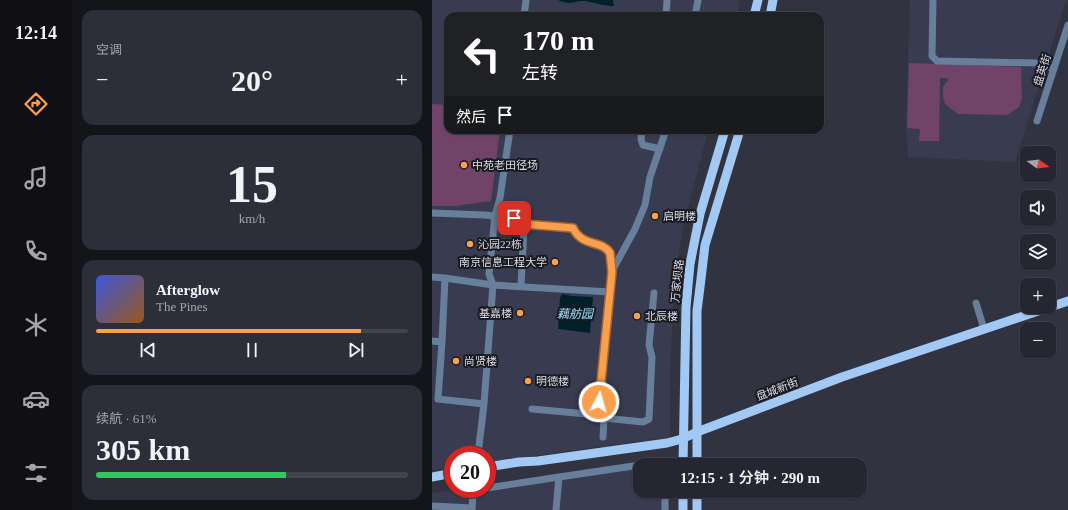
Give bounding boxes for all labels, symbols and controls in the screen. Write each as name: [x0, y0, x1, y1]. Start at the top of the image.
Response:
text: 12:14: [15, 23, 57, 43]
text: 170 m: [522, 25, 594, 56]
icon: left: [456, 28, 508, 80]
text: 空调: [96, 42, 122, 57]
street label: 盘英街: [1031, 52, 1053, 88]
text: 左转: [522, 63, 558, 83]
text: 20°: [231, 64, 273, 97]
text: −: [96, 67, 108, 92]
text: +: [396, 67, 408, 92]
icon: directions: [22, 90, 50, 118]
icon: arrive: [494, 104, 516, 126]
text: 然后: [456, 109, 486, 125]
north arrow: [1020, 146, 1056, 182]
map controls: [1020, 146, 1056, 358]
text: 15: [226, 156, 278, 213]
place label: 中苑老田径场: [472, 159, 538, 171]
marker: 中苑老田径场: [459, 160, 469, 170]
icon: music: [22, 164, 50, 192]
button: sound: [1020, 190, 1056, 226]
pin: [497, 201, 531, 235]
icon: arrive: [503, 207, 525, 229]
place label: 启明楼: [663, 210, 696, 222]
text: km/h: [239, 211, 265, 226]
marker: 启明楼: [650, 211, 660, 221]
button: layers: [1020, 234, 1056, 270]
icon: phone: [22, 237, 50, 265]
place label: 沁园22栋: [478, 238, 522, 250]
marker: 沁园22栋: [465, 239, 475, 249]
place label: 南京信息工程大学: [459, 256, 547, 268]
marker: 南京信息工程大学: [550, 257, 560, 267]
street label: 万家坝路: [669, 258, 685, 304]
button: +: [1020, 278, 1056, 314]
text: Afterglow: [156, 282, 220, 298]
text: The Pines: [156, 299, 208, 314]
place label: 基嘉楼: [479, 307, 512, 319]
water label: 藕舫园: [557, 307, 595, 321]
marker: 基嘉楼: [515, 308, 525, 318]
place label: 北辰楼: [645, 310, 678, 322]
icon: climate: [22, 311, 50, 339]
marker: 北辰楼: [632, 311, 642, 321]
button: −: [1020, 322, 1056, 358]
icon: previous: [137, 339, 159, 361]
icon: pause: [241, 339, 263, 361]
icon: next: [345, 339, 367, 361]
place label: 尚贤楼: [464, 355, 497, 367]
marker: 尚贤楼: [451, 356, 461, 366]
place label: 明德楼: [536, 375, 569, 387]
marker: 明德楼: [523, 376, 533, 386]
street label: 盘城新街: [754, 376, 800, 402]
position arrow: [578, 381, 620, 423]
icon: car: [22, 385, 50, 413]
text: 续航 · 61%: [96, 411, 157, 426]
text: 305 km: [96, 433, 190, 466]
speed limit sign: 20: [444, 446, 496, 498]
icon: filters: [22, 459, 50, 487]
text: 12:15 · 1 分钟 · 290 m: [680, 470, 820, 486]

